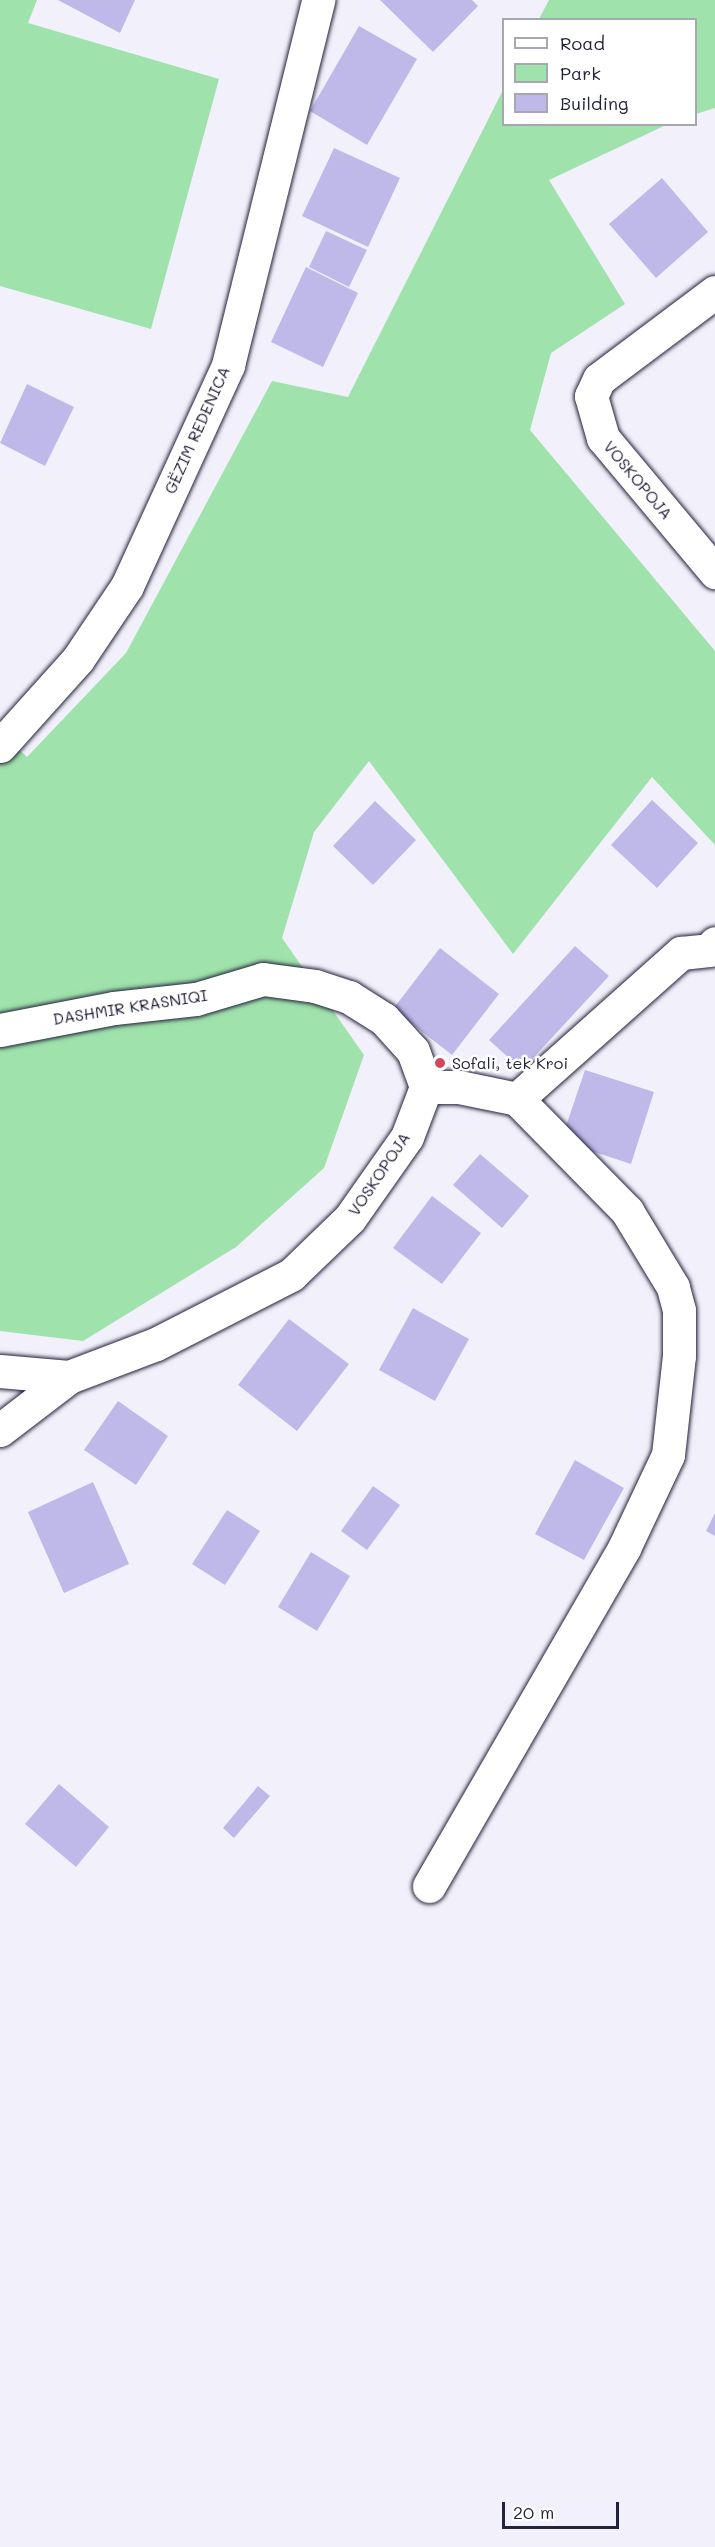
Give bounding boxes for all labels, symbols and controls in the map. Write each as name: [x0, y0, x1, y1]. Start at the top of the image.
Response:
legend: [502, 18, 697, 126]
text: Road: [560, 31, 605, 55]
text: Park: [560, 61, 601, 85]
text: Building: [560, 91, 628, 115]
street label: GËZIM REDENICA: [160, 363, 234, 497]
street label: VOSKOPOJA: [600, 437, 676, 523]
street label: DASHMIR KRASNIQI: [51, 985, 209, 1029]
place label: Sofali, tek Kroi: [452, 1053, 568, 1073]
marker: Sofali, tek Kroi: [433, 1056, 447, 1070]
street label: VOSKOPOJA: [344, 1129, 414, 1219]
scale bar: [505, 2490, 622, 2528]
text: 20 m: [513, 2500, 554, 2524]

